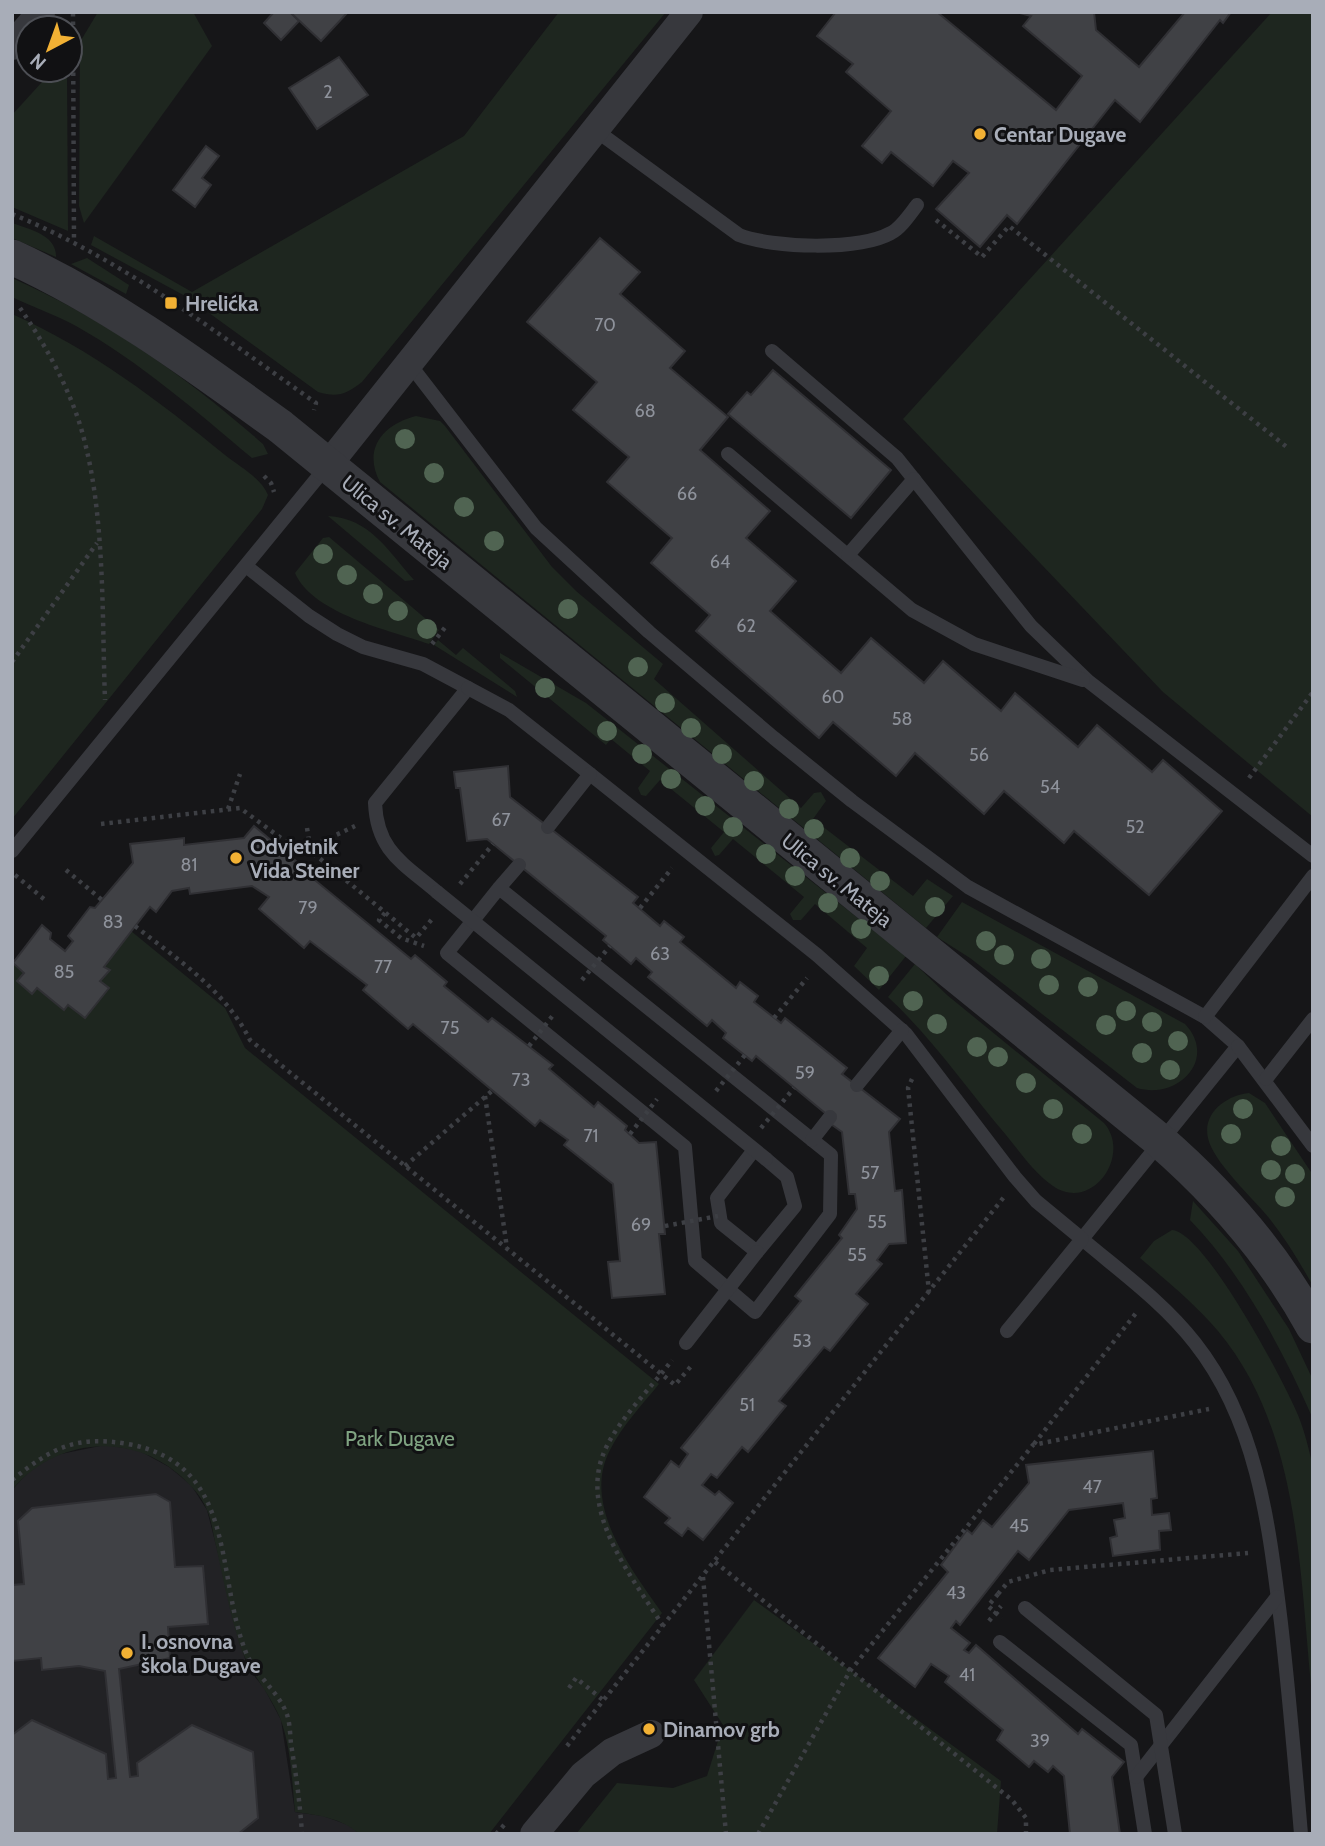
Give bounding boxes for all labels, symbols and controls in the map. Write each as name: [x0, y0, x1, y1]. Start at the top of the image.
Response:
north arrow: [14, 14, 84, 84]
text: N: [26, 48, 51, 75]
house number: 2: [323, 81, 333, 103]
place label: Centar Dugave: [994, 122, 1127, 147]
marker: Centar Dugave: [972, 126, 988, 142]
place label: Hrelićka: [185, 291, 259, 316]
marker: Hrelićka: [163, 295, 179, 311]
house number: 70: [594, 314, 616, 336]
house number: 68: [634, 400, 656, 422]
street label: Ulica sv. Mateja: [336, 470, 457, 575]
house number: 66: [677, 483, 697, 505]
house number: 64: [710, 551, 730, 573]
house number: 62: [736, 615, 756, 637]
house number: 60: [822, 686, 844, 708]
house number: 58: [892, 708, 912, 730]
house number: 56: [969, 744, 989, 766]
house number: 54: [1040, 776, 1060, 798]
house number: 67: [491, 809, 511, 831]
house number: 52: [1125, 816, 1145, 838]
street label: Ulica sv. Mateja: [776, 828, 897, 933]
place label: Odvjetnik Vida Steiner: [250, 834, 360, 883]
marker: Odvjetnik Vida Steiner: [228, 850, 244, 866]
house number: 81: [181, 854, 197, 876]
house number: 79: [298, 897, 318, 919]
house number: 83: [103, 911, 123, 933]
house number: 63: [650, 943, 670, 965]
house number: 77: [374, 956, 392, 978]
house number: 85: [54, 961, 74, 983]
house number: 75: [441, 1017, 459, 1039]
house number: 59: [795, 1062, 815, 1084]
house number: 73: [512, 1069, 530, 1091]
house number: 71: [584, 1125, 598, 1147]
house number: 57: [861, 1162, 879, 1184]
house number: 55: [867, 1211, 887, 1233]
house number: 69: [631, 1214, 651, 1236]
house number: 55: [847, 1244, 867, 1266]
house number: 53: [792, 1330, 812, 1352]
house number: 51: [739, 1394, 755, 1416]
park label: Park Dugave: [345, 1426, 455, 1451]
house number: 47: [1082, 1476, 1102, 1498]
house number: 45: [1009, 1515, 1029, 1537]
house number: 43: [946, 1582, 966, 1604]
place label: I. osnovna škola Dugave: [141, 1629, 261, 1678]
marker: I. osnovna škola Dugave: [119, 1645, 135, 1661]
house number: 41: [959, 1664, 975, 1686]
place label: Dinamov grb: [663, 1717, 780, 1742]
marker: Dinamov grb: [641, 1721, 657, 1737]
house number: 39: [1030, 1730, 1050, 1752]

